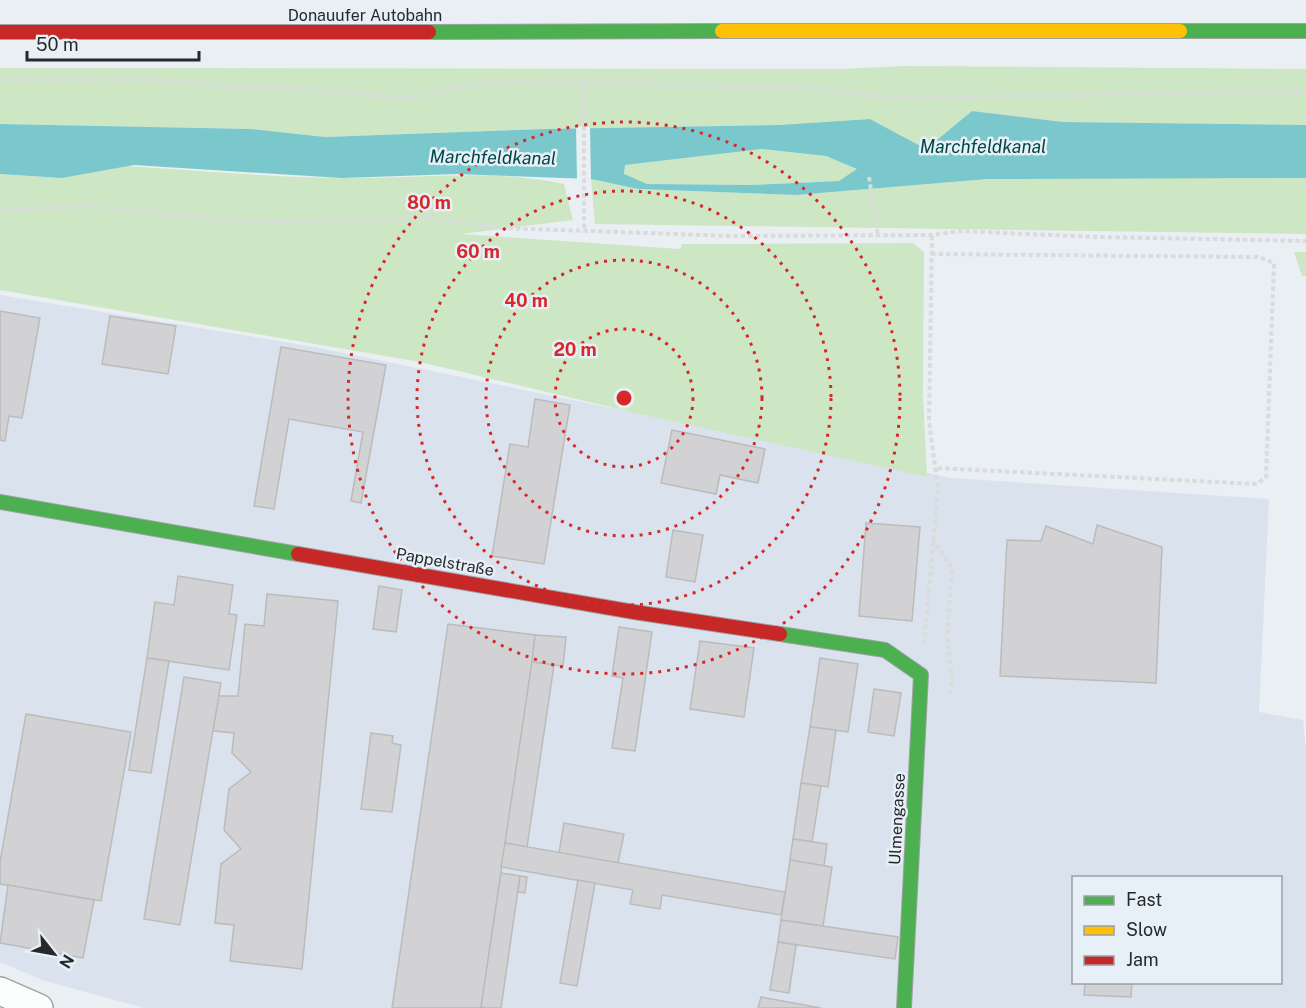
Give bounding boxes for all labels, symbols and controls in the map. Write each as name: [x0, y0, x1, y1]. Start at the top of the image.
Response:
street label: Donauufer Autobahn: [288, 6, 442, 25]
scale bar: [27, 24, 200, 62]
text: 50 m: [36, 34, 79, 55]
water label: Marchfeldkanal: [920, 136, 1046, 157]
water label: Marchfeldkanal: [429, 145, 557, 169]
text: 80 m: [407, 192, 451, 213]
text: 60 m: [456, 241, 500, 262]
text: 40 m: [504, 290, 548, 311]
text: 20 m: [553, 339, 597, 360]
centre of rings: [614, 388, 634, 408]
street label: Pappelstraße: [395, 544, 495, 580]
street label: Ulmengasse: [885, 773, 909, 865]
legend: [1072, 876, 1282, 984]
text: Fast: [1126, 889, 1162, 910]
text: Slow: [1126, 919, 1167, 940]
north arrow: [24, 924, 84, 984]
text: Jam: [1126, 949, 1159, 970]
text: N: [55, 951, 78, 972]

